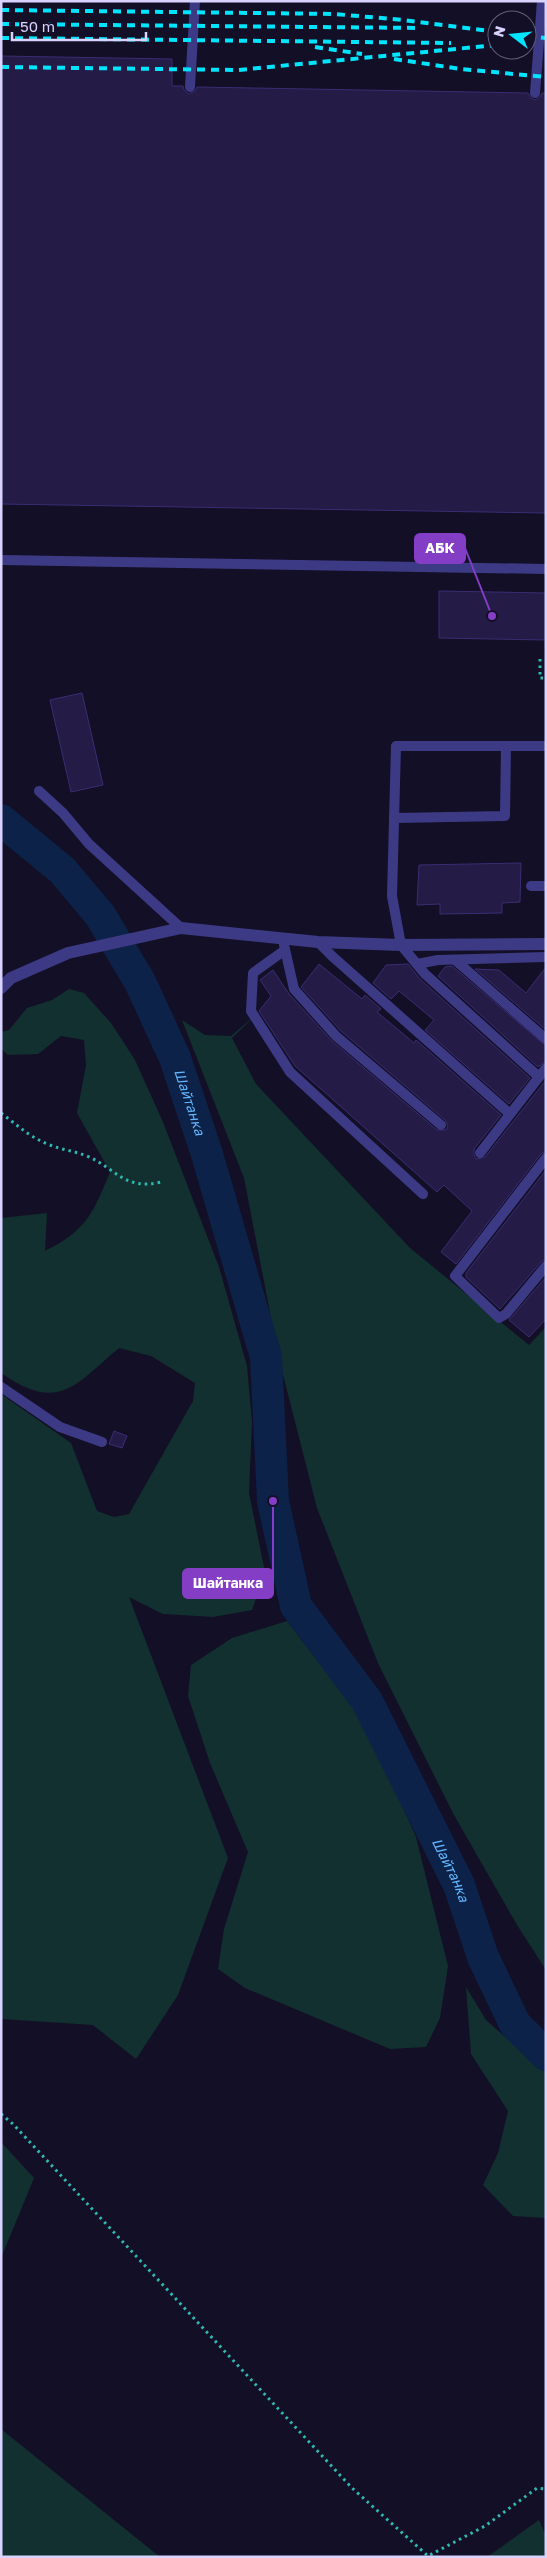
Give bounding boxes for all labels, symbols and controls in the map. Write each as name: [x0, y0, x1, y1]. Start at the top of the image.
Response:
scale bar: [12, 10, 146, 42]
north arrow: [487, 10, 537, 60]
text: 50 m: [20, 17, 55, 35]
text: N: [489, 24, 509, 39]
callout: АБК: [415, 534, 465, 563]
text: АБК: [425, 539, 456, 556]
water label: Шайтанка: [171, 1067, 209, 1138]
callout: Шайтанка: [183, 1569, 273, 1598]
text: Шайтанка: [193, 1574, 263, 1591]
water label: Шайтанка: [429, 1835, 473, 1905]

